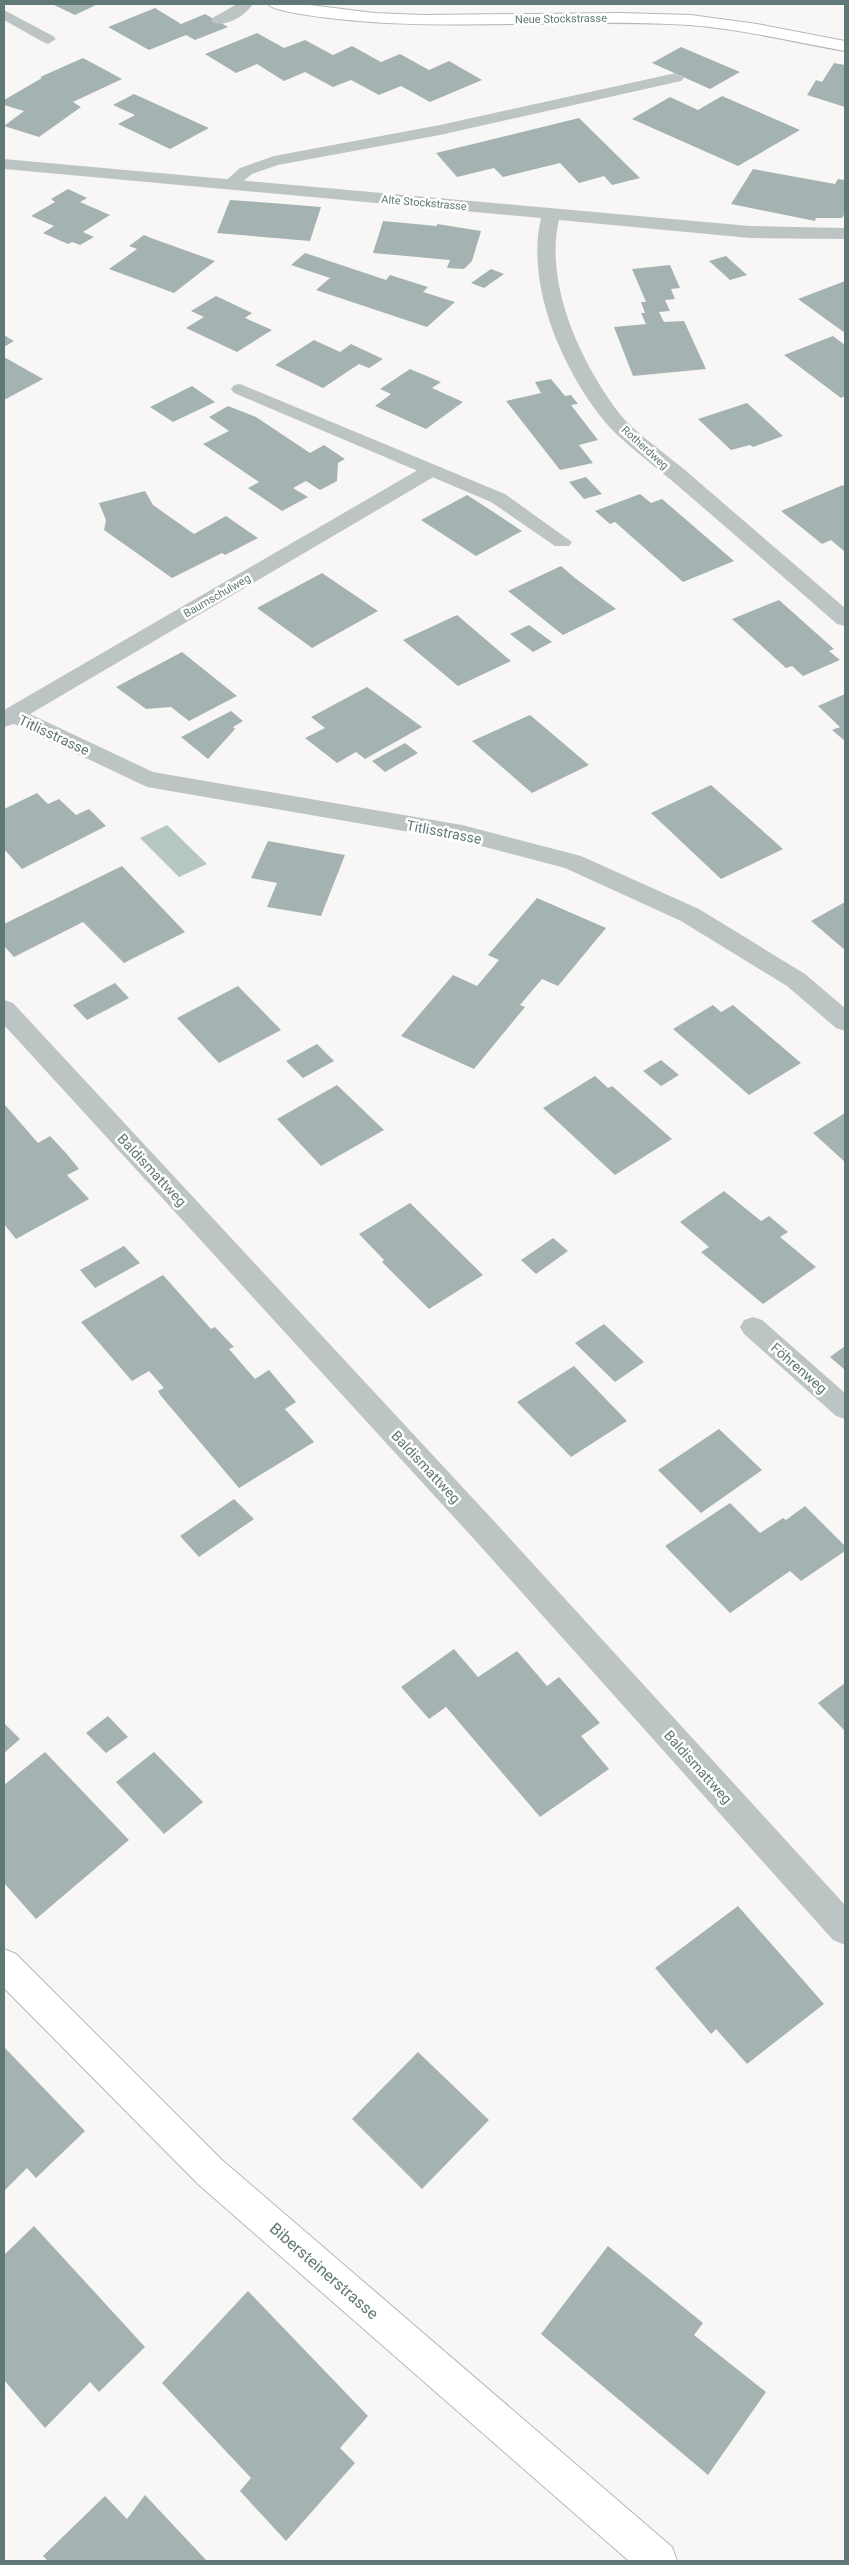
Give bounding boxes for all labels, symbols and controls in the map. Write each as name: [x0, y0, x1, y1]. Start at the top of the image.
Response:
street label: Neue Stockstrasse: [515, 12, 607, 26]
street label: Alte Stockstrasse: [381, 193, 467, 213]
street label: Rotherdweg: [619, 424, 671, 472]
street label: Baumschulweg: [181, 572, 253, 620]
street label: Titlisstrasse: [16, 712, 92, 758]
street label: Titlisstrasse: [405, 817, 483, 847]
street label: Baldismattweg: [114, 1130, 190, 1210]
street label: Föhrenweg: [768, 1339, 830, 1397]
street label: Baldismattweg: [388, 1427, 464, 1507]
street label: Baldismattweg: [661, 1727, 735, 1807]
street label: Bibersteinerstrasse: [266, 2219, 382, 2323]

